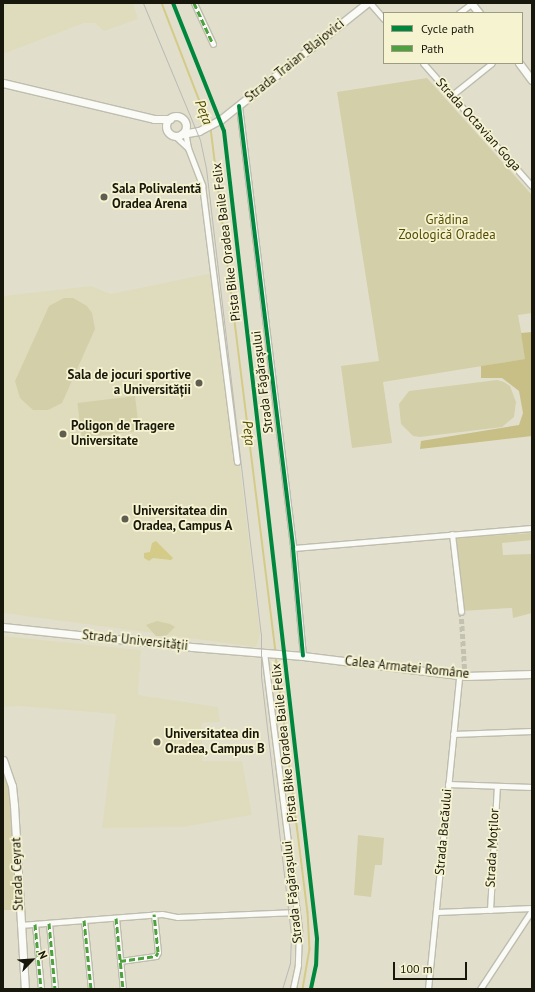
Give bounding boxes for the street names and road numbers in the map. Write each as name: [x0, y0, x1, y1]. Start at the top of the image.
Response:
street label: Strada Traian Blajovici: [242, 16, 348, 106]
street label: Strada Octavian Goga: [432, 75, 524, 175]
street label: Pista Bike Oradea Baile Felix: [210, 162, 244, 322]
street label: Strada Făgărașului: [249, 330, 277, 434]
street label: Strada Universității: [81, 628, 189, 654]
street label: Calea Armatei Române: [344, 654, 470, 682]
street label: Pista Bike Oradea Baile Felix: [269, 663, 301, 823]
street label: Strada Bacăului: [432, 788, 456, 876]
street label: Strada Moților: [483, 808, 503, 888]
street label: Strada Ceyrat: [9, 837, 27, 911]
street label: Strada Făgărașului: [280, 840, 306, 944]

